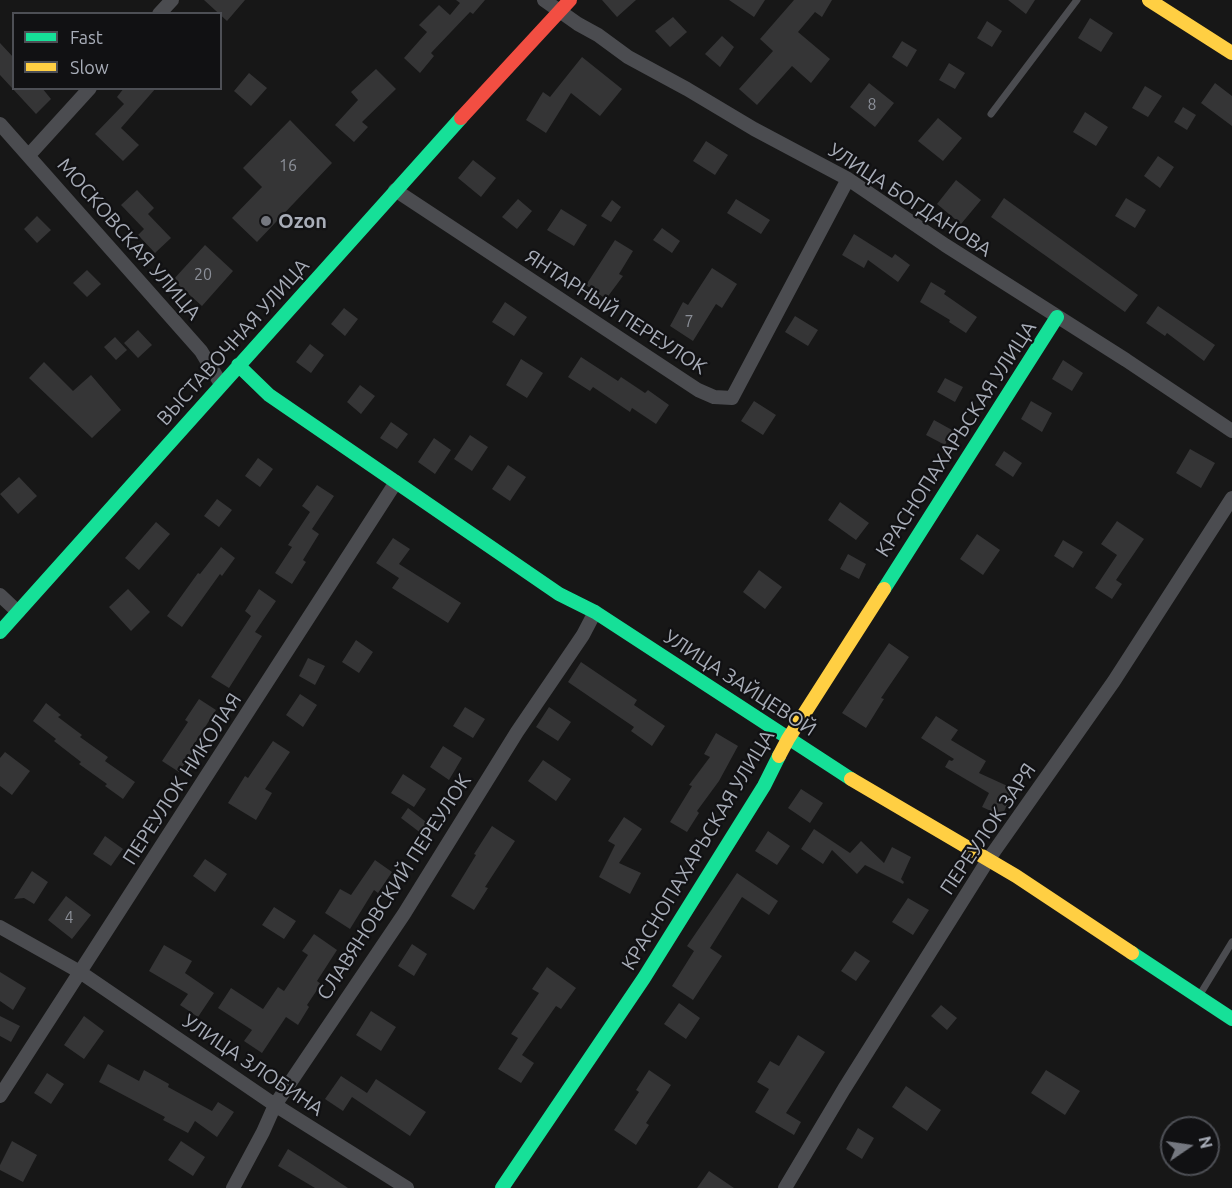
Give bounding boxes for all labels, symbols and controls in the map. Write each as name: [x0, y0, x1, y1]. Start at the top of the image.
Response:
legend: [12, 12, 222, 90]
text: Fast: [70, 27, 103, 47]
text: Slow: [70, 57, 109, 77]
house number: 8: [867, 95, 877, 115]
street label: УЛИЦА БОГДАНОВА: [824, 138, 996, 262]
street label: МОСКОВСКАЯ УЛИЦА: [52, 153, 206, 325]
house number: 16: [279, 156, 297, 176]
place label: Ozon: [278, 209, 327, 233]
marker: Ozon: [259, 214, 273, 228]
street label: ЯНТАРНЫЙ ПЕРЕУЛОК: [521, 244, 711, 380]
street label: ВЫСТАВОЧНАЯ УЛИЦА: [152, 254, 314, 430]
house number: 20: [194, 265, 212, 285]
house number: 7: [684, 312, 694, 332]
street label: КРАСНОПАХАРЬСКАЯ УЛИЦА: [871, 317, 1041, 561]
street label: УЛИЦА ЗАЙЦЕВОЙ: [659, 625, 821, 741]
street label: ПЕРЕУЛОК НИКОЛАЯ: [118, 689, 246, 869]
street label: КРАСНОПАХАРЬСКАЯ УЛИЦА: [617, 725, 779, 975]
street label: ПЕРЕУЛОК ЗАРЯ: [935, 759, 1041, 899]
street label: СЛАВЯНОВСКИЙ ПЕРЕУЛОК: [312, 770, 476, 1004]
house number: 4: [64, 908, 74, 928]
street label: УЛИЦА ЗЛОБИНА: [178, 1009, 328, 1121]
north arrow: [1160, 1116, 1220, 1176]
text: N: [1195, 1135, 1216, 1150]

